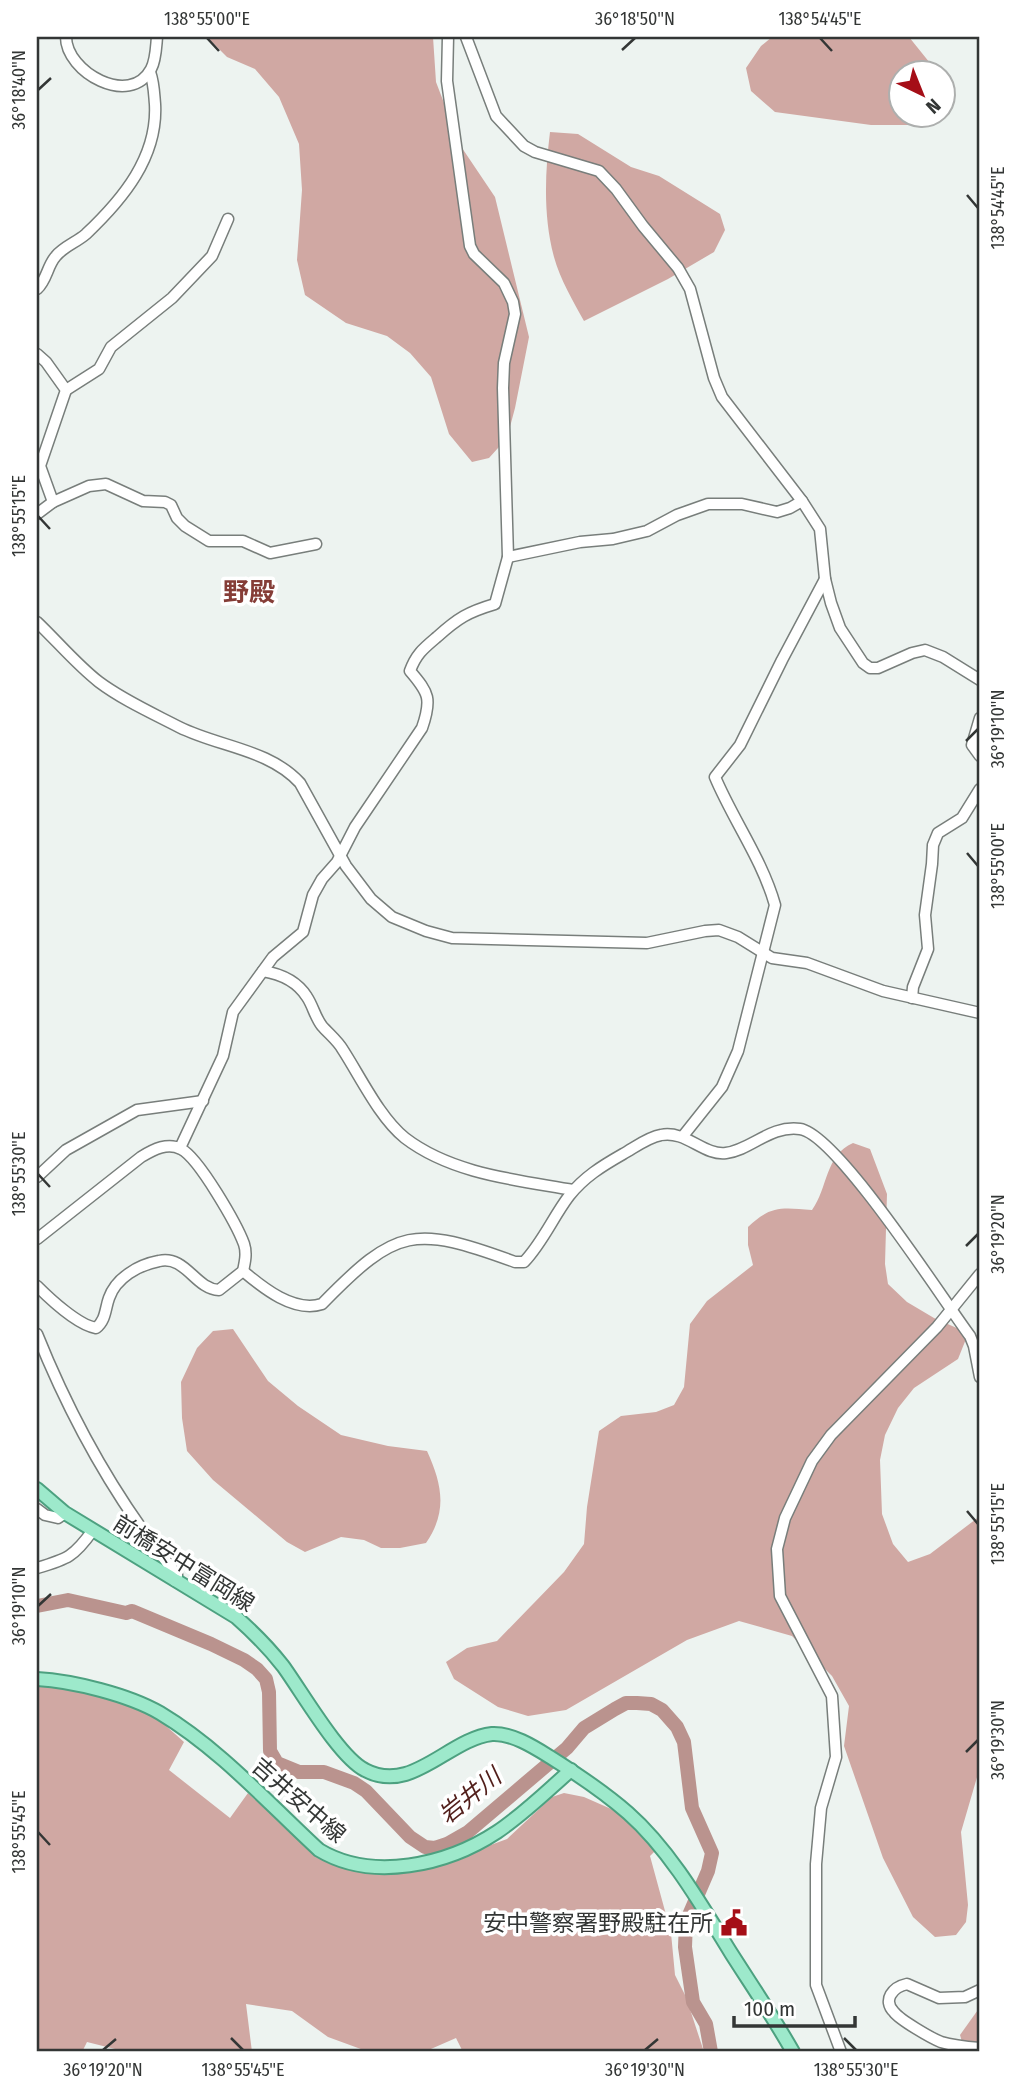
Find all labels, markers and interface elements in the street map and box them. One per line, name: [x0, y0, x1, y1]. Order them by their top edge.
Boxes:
text: 138°55'00"E: [164, 8, 250, 30]
text: 36°18'50"N: [595, 8, 675, 30]
text: 138°54'45"E: [778, 8, 862, 30]
text: 36°18'40"N: [8, 50, 30, 130]
north arrow: [888, 60, 958, 130]
text: N: [921, 94, 945, 118]
text: 138°54'45"E: [987, 166, 1009, 250]
text: 138°55'15"E: [8, 475, 30, 557]
district label: 野殿: [223, 577, 275, 608]
text: 36°19'10"N: [987, 690, 1009, 768]
text: 138°55'00"E: [987, 823, 1009, 909]
text: 138°55'30"E: [8, 1132, 30, 1216]
text: 36°19'20"N: [987, 1194, 1009, 1274]
text: 138°55'15"E: [987, 1483, 1009, 1565]
street label: 前橋安中富岡線: [108, 1508, 260, 1618]
text: 36°19'10"N: [8, 1567, 30, 1645]
text: 36°19'30"N: [987, 1700, 1009, 1780]
street label: 吉井安中線: [246, 1752, 352, 1848]
water label: 岩井川: [433, 1761, 509, 1830]
text: 138°55'45"E: [8, 1791, 30, 1873]
public building icon: 安中警察署野殿駐在所: [719, 1908, 749, 1938]
place label: 安中警察署野殿駐在所: [483, 1909, 713, 1937]
scale bar: [734, 1984, 854, 2028]
text: 100 m: [744, 1996, 795, 2022]
text: 36°19'20"N: [63, 2059, 143, 2081]
text: 138°55'45"E: [202, 2059, 284, 2081]
text: 36°19'30"N: [605, 2059, 685, 2081]
text: 138°55'30"E: [814, 2059, 898, 2081]

